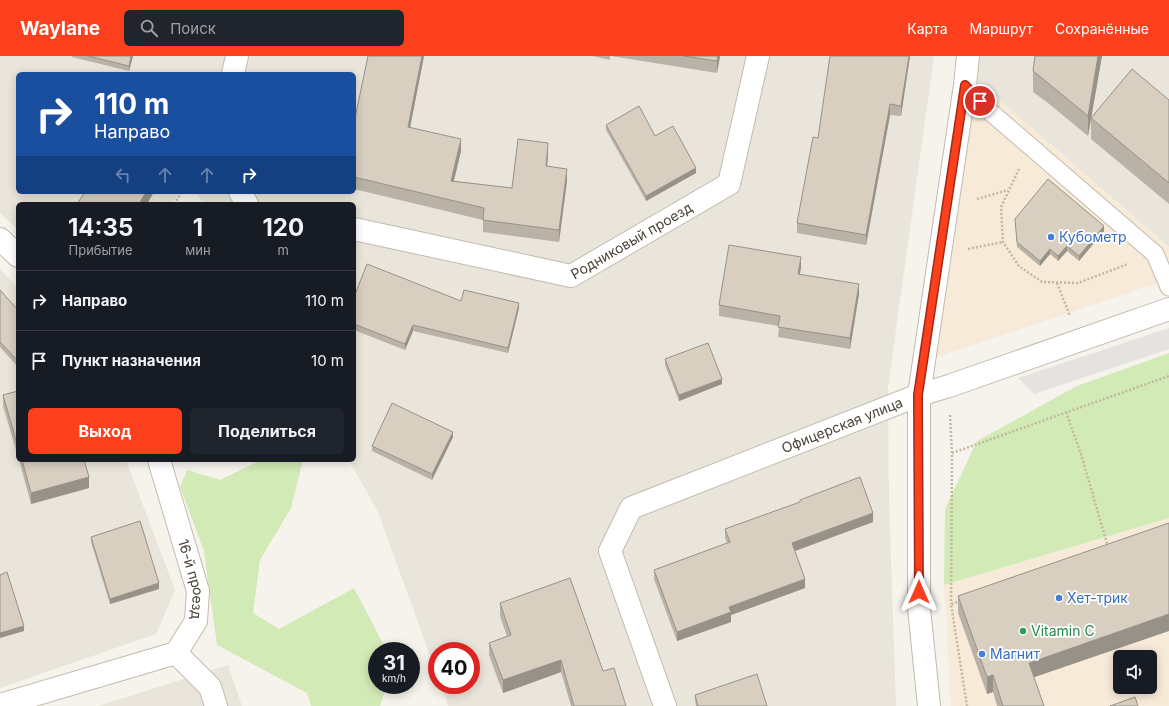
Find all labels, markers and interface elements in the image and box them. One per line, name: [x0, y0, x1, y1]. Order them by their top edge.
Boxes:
search box: [124, 10, 404, 46]
text: Waylane: [20, 17, 100, 40]
icon: search: [138, 17, 160, 39]
text: Поиск: [170, 19, 216, 38]
text: Карта: [907, 20, 948, 37]
text: Маршрут: [970, 20, 1033, 37]
text: Сохранённые: [1055, 20, 1149, 37]
pin: [963, 84, 997, 118]
text: 110 m: [94, 87, 169, 121]
icon: right: [28, 88, 80, 140]
icon: arrive: [969, 90, 991, 112]
text: Направо: [94, 121, 170, 142]
icon: left: [112, 164, 134, 186]
icon: ahead: [154, 164, 176, 186]
icon: ahead: [196, 164, 218, 186]
icon: right: [238, 164, 260, 186]
street label: Родниковый проезд: [567, 198, 695, 282]
text: 14:35: [68, 213, 133, 242]
text: 1: [193, 213, 203, 242]
text: 120: [262, 213, 304, 242]
place label: Кубометр: [1059, 228, 1127, 245]
marker: Кубометр: [1046, 232, 1056, 242]
text: Прибытие: [69, 242, 133, 258]
text: мин: [185, 242, 211, 258]
text: m: [278, 242, 289, 258]
icon: right: [28, 290, 50, 312]
text: Направо: [62, 291, 127, 310]
text: 110 m: [305, 291, 344, 310]
icon: arrive: [28, 350, 50, 372]
text: Пункт назначения: [62, 351, 201, 370]
text: 10 m: [311, 351, 344, 370]
street label: Офицерская улица: [779, 393, 905, 456]
button: Выход: [28, 408, 182, 454]
button: Поделиться: [190, 408, 344, 454]
street label: 16-й проезд: [175, 537, 207, 620]
position arrow: [898, 571, 940, 613]
place label: Хет-трик: [1067, 589, 1128, 606]
marker: Хет-трик: [1054, 593, 1064, 603]
place label: Vitamin C: [1031, 622, 1095, 639]
marker: Vitamin C: [1018, 626, 1028, 636]
speed limit sign: 40: [428, 642, 480, 694]
place label: Магнит: [990, 645, 1040, 662]
marker: Магнит: [977, 649, 987, 659]
map controls: [1113, 650, 1157, 694]
button: sound: [1113, 650, 1157, 694]
text: 31: [383, 651, 405, 675]
text: km/h: [382, 672, 406, 684]

